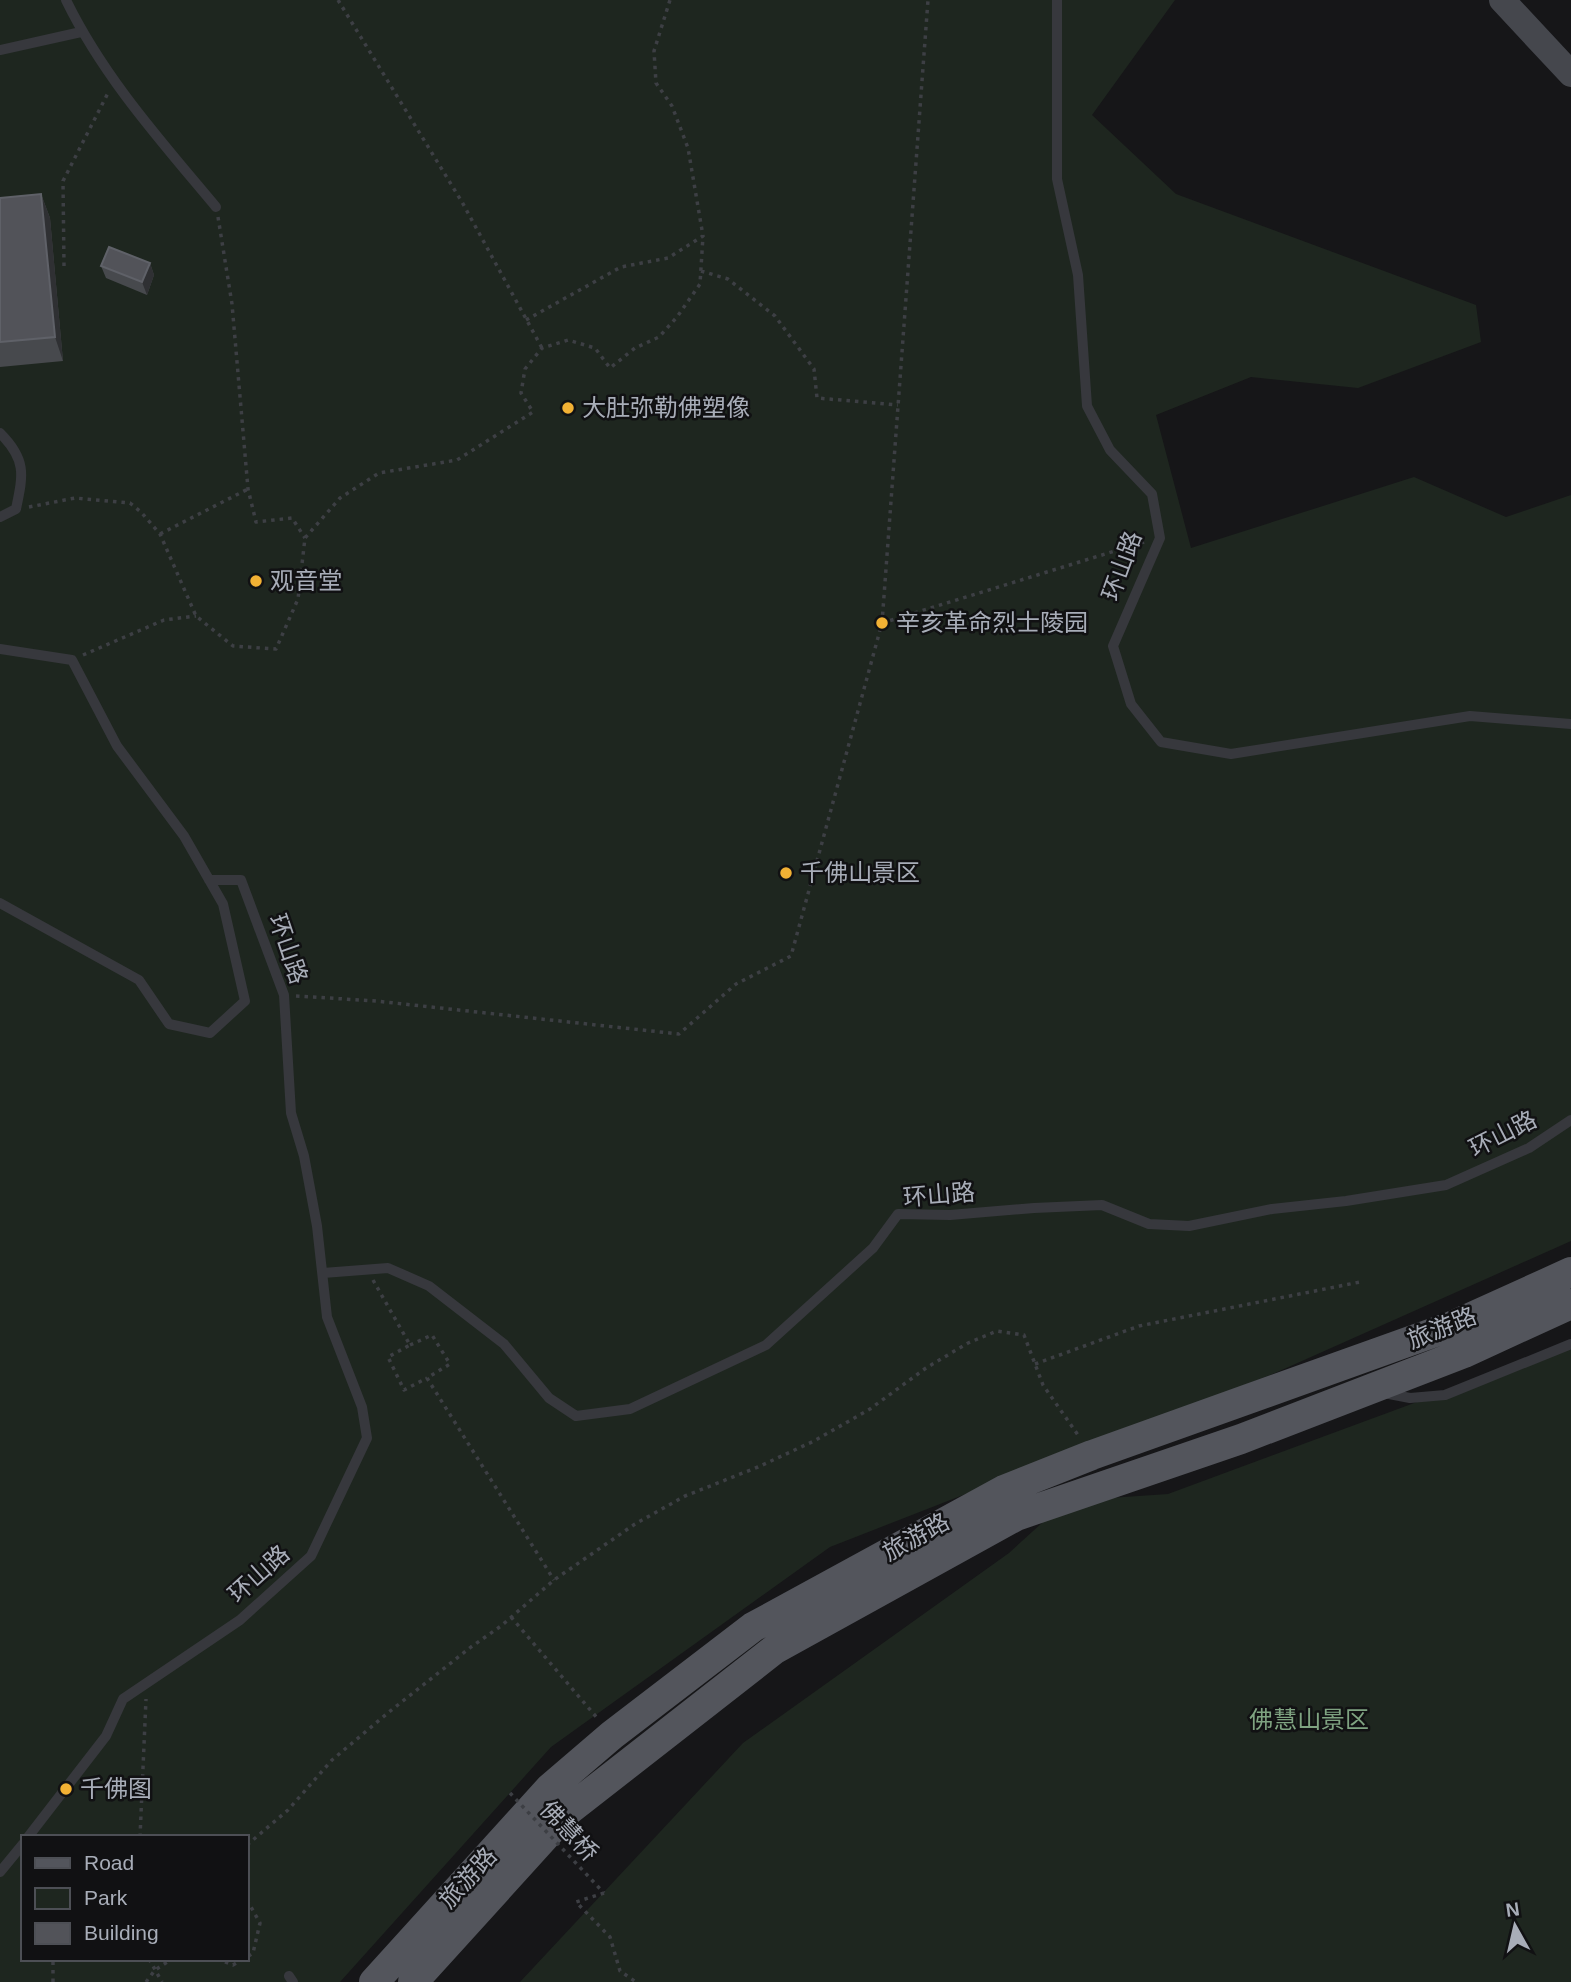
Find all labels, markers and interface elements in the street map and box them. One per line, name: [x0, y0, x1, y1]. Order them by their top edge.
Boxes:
place label: 大肚弥勒佛塑像: [582, 394, 750, 421]
marker: 大肚弥勒佛塑像: [560, 400, 576, 416]
street label: 环山路: [1097, 527, 1147, 604]
place label: 观音堂: [270, 567, 342, 594]
marker: 观音堂: [248, 573, 264, 589]
place label: 辛亥革命烈士陵园: [896, 609, 1088, 636]
marker: 辛亥革命烈士陵园: [874, 615, 890, 631]
place label: 千佛山景区: [800, 859, 920, 886]
marker: 千佛山景区: [778, 865, 794, 881]
street label: 环山路: [264, 910, 313, 987]
street label: 环山路: [1465, 1105, 1541, 1162]
street label: 环山路: [902, 1178, 976, 1211]
street label: 旅游路: [1403, 1302, 1480, 1354]
street label: 旅游路: [878, 1507, 954, 1566]
street label: 环山路: [223, 1540, 294, 1608]
park label: 佛慧山景区: [1249, 1706, 1369, 1733]
place label: 千佛图: [80, 1775, 152, 1802]
marker: 千佛图: [58, 1781, 74, 1797]
street label: 佛慧桥: [535, 1795, 604, 1866]
legend: [21, 1835, 248, 1961]
street label: 旅游路: [434, 1842, 502, 1913]
text: Road: [84, 1851, 134, 1874]
text: Park: [84, 1886, 128, 1909]
north arrow: [1480, 1891, 1550, 1961]
text: N: [1504, 1898, 1521, 1921]
text: Building: [84, 1921, 159, 1944]

